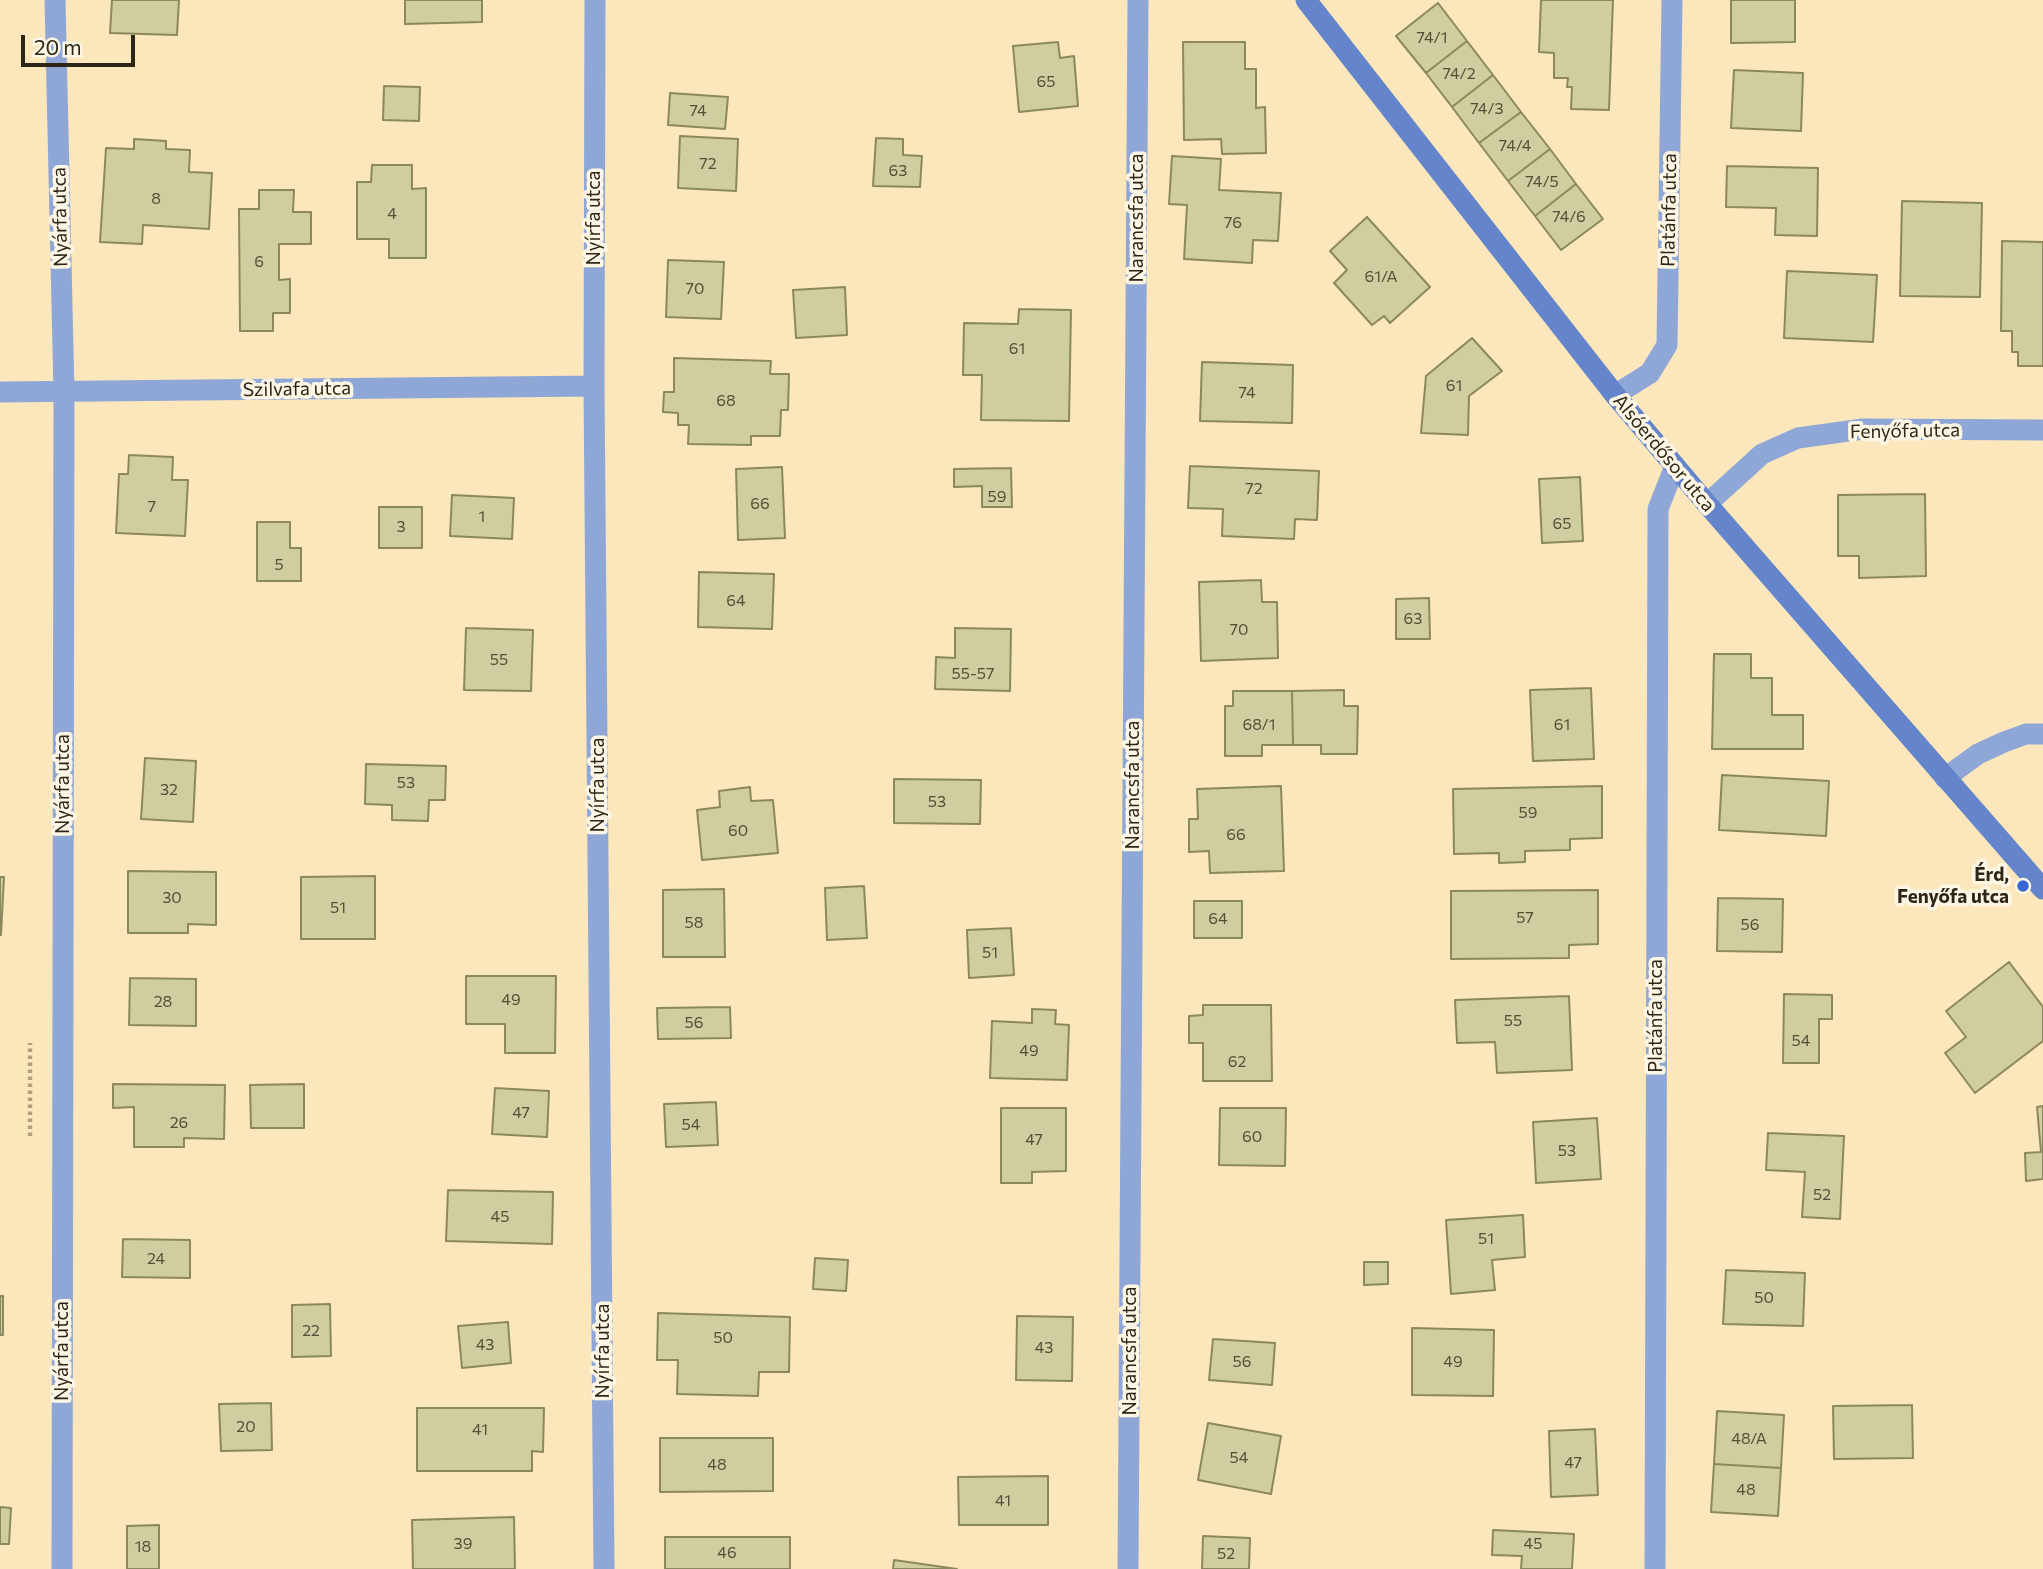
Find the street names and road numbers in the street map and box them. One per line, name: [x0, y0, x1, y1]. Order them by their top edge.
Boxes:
street label: Platánfa utca: [1657, 153, 1681, 267]
street label: Narancsfa utca: [1126, 154, 1148, 282]
street label: Nyárfa utca: [48, 167, 72, 267]
street label: Nyírfa utca: [583, 170, 605, 266]
street label: Szilvafa utca: [243, 377, 351, 401]
street label: Alsóerdősor utca: [1608, 390, 1720, 516]
street label: Fenyőfa utca: [1850, 419, 1960, 443]
street label: Narancsfa utca: [1122, 721, 1144, 849]
street label: Nyárfa utca: [52, 734, 74, 834]
street label: Nyírfa utca: [587, 737, 609, 833]
street label: Platánfa utca: [1645, 959, 1667, 1073]
street label: Narancsfa utca: [1119, 1287, 1141, 1415]
street label: Nyárfa utca: [51, 1301, 73, 1401]
street label: Nyírfa utca: [592, 1303, 614, 1399]

